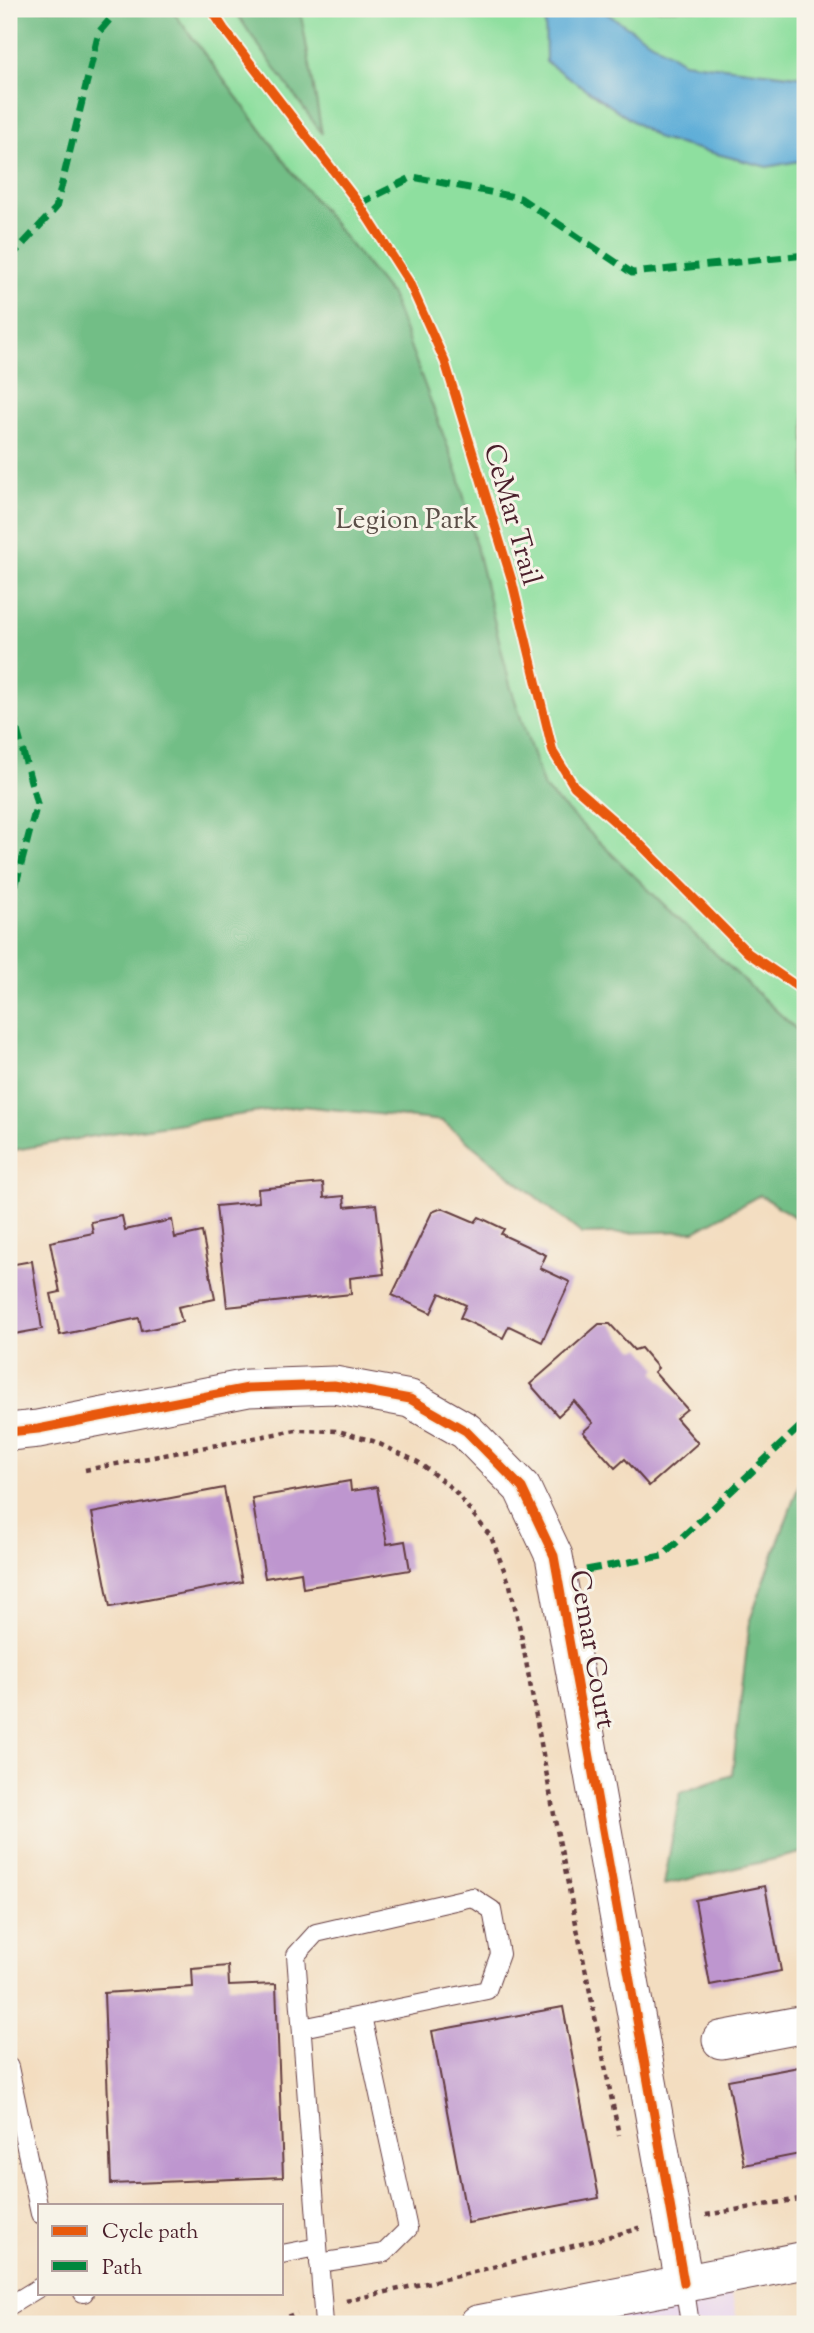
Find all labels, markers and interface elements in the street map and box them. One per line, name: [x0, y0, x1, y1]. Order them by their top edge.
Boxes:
street label: CeMar Trail: [472, 439, 550, 590]
park label: Legion Park: [336, 501, 478, 541]
street label: Cemar Court: [557, 1567, 625, 1732]
legend: [38, 2204, 284, 2294]
text: Cycle path: [102, 2218, 199, 2248]
text: Path: [102, 2254, 143, 2284]

